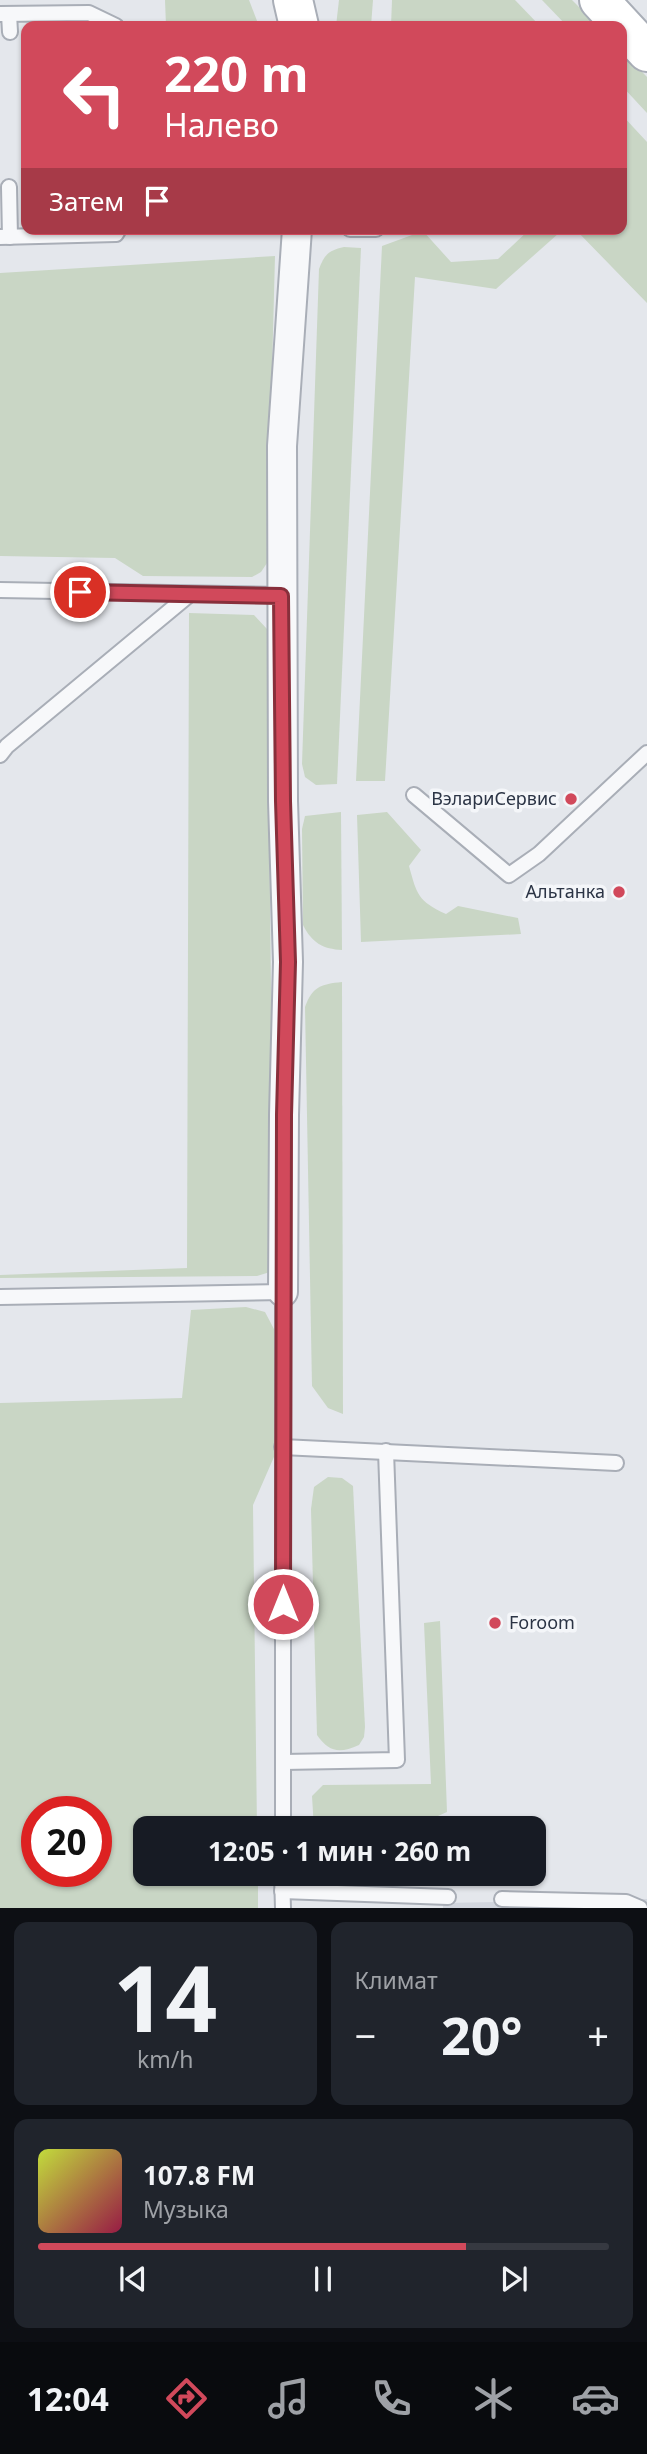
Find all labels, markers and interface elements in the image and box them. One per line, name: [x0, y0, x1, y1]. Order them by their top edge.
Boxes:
text: 220 m: [164, 40, 309, 106]
icon: left: [49, 49, 140, 140]
text: Налево: [164, 103, 279, 146]
icon: arrive: [138, 182, 176, 220]
text: Затем: [49, 183, 124, 219]
pin: [50, 562, 110, 622]
icon: arrive: [61, 573, 99, 611]
place label: ВэлариСервис: [431, 786, 557, 810]
marker: ВэлариСервис: [563, 791, 579, 807]
place label: Альтанка: [526, 879, 605, 903]
marker: Альтанка: [611, 884, 627, 900]
position arrow: [246, 1567, 320, 1641]
place label: Foroom: [509, 1610, 575, 1634]
marker: Foroom: [487, 1615, 503, 1631]
speed limit sign: 20: [21, 1796, 112, 1887]
text: 12:05 · 1 мин · 260 m: [208, 1833, 471, 1869]
text: 14: [113, 1935, 217, 2059]
text: Климат: [355, 1964, 438, 1996]
text: 20°: [441, 1999, 523, 2070]
text: −: [355, 2009, 376, 2061]
text: +: [587, 2009, 609, 2061]
text: km/h: [137, 2043, 194, 2075]
text: 107.8 FM: [143, 2157, 255, 2193]
text: Музыка: [143, 2193, 229, 2225]
icon: previous: [114, 2260, 152, 2298]
icon: pause: [304, 2260, 342, 2298]
icon: next: [495, 2260, 533, 2298]
icon: directions: [162, 2374, 211, 2423]
icon: music: [264, 2374, 313, 2423]
icon: phone: [367, 2374, 416, 2423]
icon: climate: [469, 2374, 518, 2423]
icon: car: [571, 2374, 620, 2423]
text: 12:04: [27, 2377, 109, 2420]

